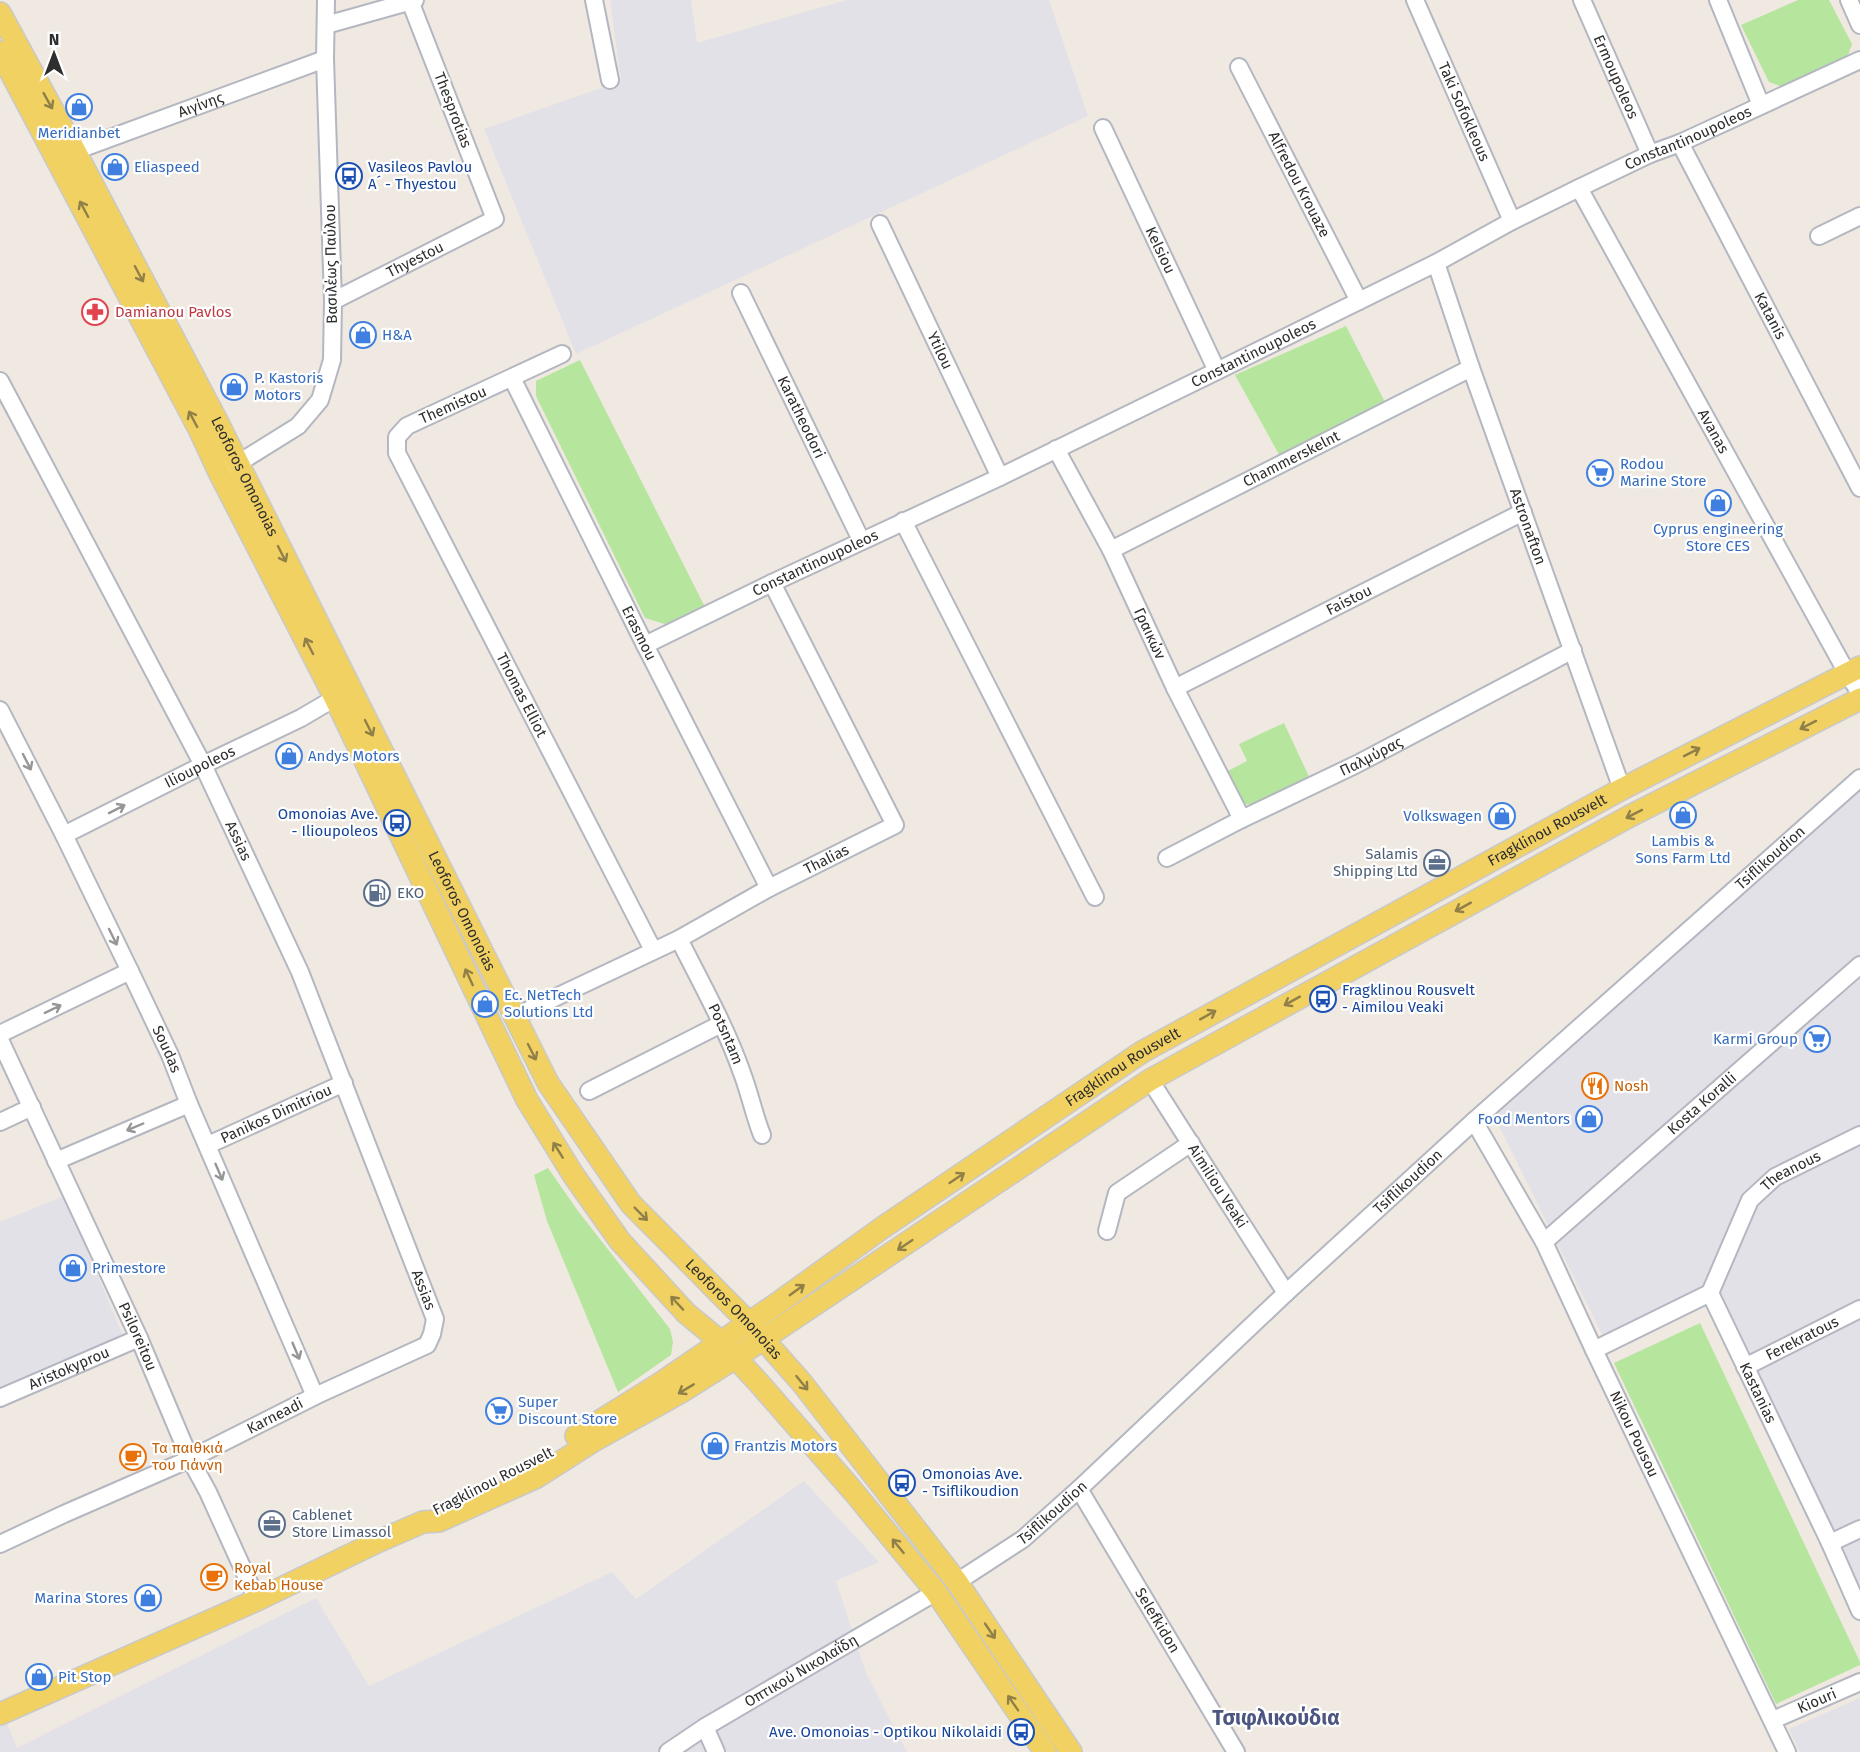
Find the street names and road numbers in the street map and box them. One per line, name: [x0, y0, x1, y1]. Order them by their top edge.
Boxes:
street label: Ermoupoleos: [1590, 32, 1642, 122]
street label: Taki Sofokleous: [1434, 59, 1494, 164]
street label: Thesprotias: [430, 70, 476, 150]
street label: Αιγίνης: [175, 88, 226, 121]
street label: Constantinoupoleos: [1622, 102, 1754, 174]
street label: Alfredou Krouaze: [1265, 128, 1334, 240]
street label: Βασιλέως Παύλου: [321, 204, 341, 324]
street label: Kelsiou: [1142, 224, 1179, 277]
street label: Thyestou: [383, 237, 447, 281]
street label: Katanis: [1751, 289, 1790, 342]
street label: Constantinoupoleos: [1188, 315, 1319, 391]
street label: Ytilou: [923, 329, 957, 372]
street label: Karatheodori: [774, 373, 829, 461]
street label: Themistou: [417, 382, 489, 428]
street label: Avanas: [1694, 406, 1733, 457]
street label: Leoforos Omonoias: [207, 413, 282, 539]
street label: Chammerskelnt: [1240, 427, 1343, 491]
street label: Astronafton: [1506, 486, 1550, 567]
street label: Constantinoupoleos: [749, 526, 881, 600]
street label: Faistou: [1323, 581, 1375, 619]
street label: Erasmou: [618, 603, 660, 663]
street label: Γραικών: [1130, 605, 1170, 663]
street label: Thomas Elliot: [493, 650, 551, 741]
street label: Παλμύρας: [1337, 733, 1405, 780]
street label: Ilioupoleos: [162, 742, 238, 792]
street label: Fragklinou Rousvelt: [1484, 790, 1610, 870]
street label: Assias: [221, 818, 255, 863]
street label: Tsiflikoudion: [1732, 822, 1809, 893]
street label: Thalias: [801, 841, 852, 878]
street label: Leoforos Omonoias: [425, 848, 500, 974]
street label: Potsntam: [704, 1001, 747, 1067]
street label: Soudas: [148, 1023, 185, 1075]
street label: Fragklinou Rousvelt: [1062, 1023, 1184, 1110]
street label: Kosta Koralli: [1664, 1069, 1740, 1139]
street label: Panikos Dimitriou: [218, 1081, 335, 1147]
street label: Aimiliou Veaki: [1184, 1141, 1251, 1232]
street label: Tsiflikoudion: [1370, 1145, 1446, 1218]
street label: Theanous: [1757, 1147, 1824, 1195]
street label: Leoforos Omonoias: [682, 1255, 786, 1363]
street label: Assias: [408, 1267, 440, 1313]
street label: Psiloreitou: [115, 1299, 161, 1373]
street label: Ferekratous: [1763, 1312, 1842, 1364]
street label: Aristokyprou: [26, 1343, 112, 1394]
street label: Kastanias: [1736, 1360, 1780, 1426]
street label: Nikou Pousou: [1606, 1388, 1663, 1480]
street label: Karneadi: [244, 1394, 306, 1438]
street label: Fragklinou Rousvelt: [430, 1443, 557, 1519]
street label: Tsiflikoudion: [1014, 1477, 1091, 1549]
street label: Selefkidon: [1131, 1585, 1184, 1656]
street label: Οπτικού Νικολαΐδη: [741, 1631, 861, 1711]
street label: Kiouri: [1795, 1684, 1839, 1717]

